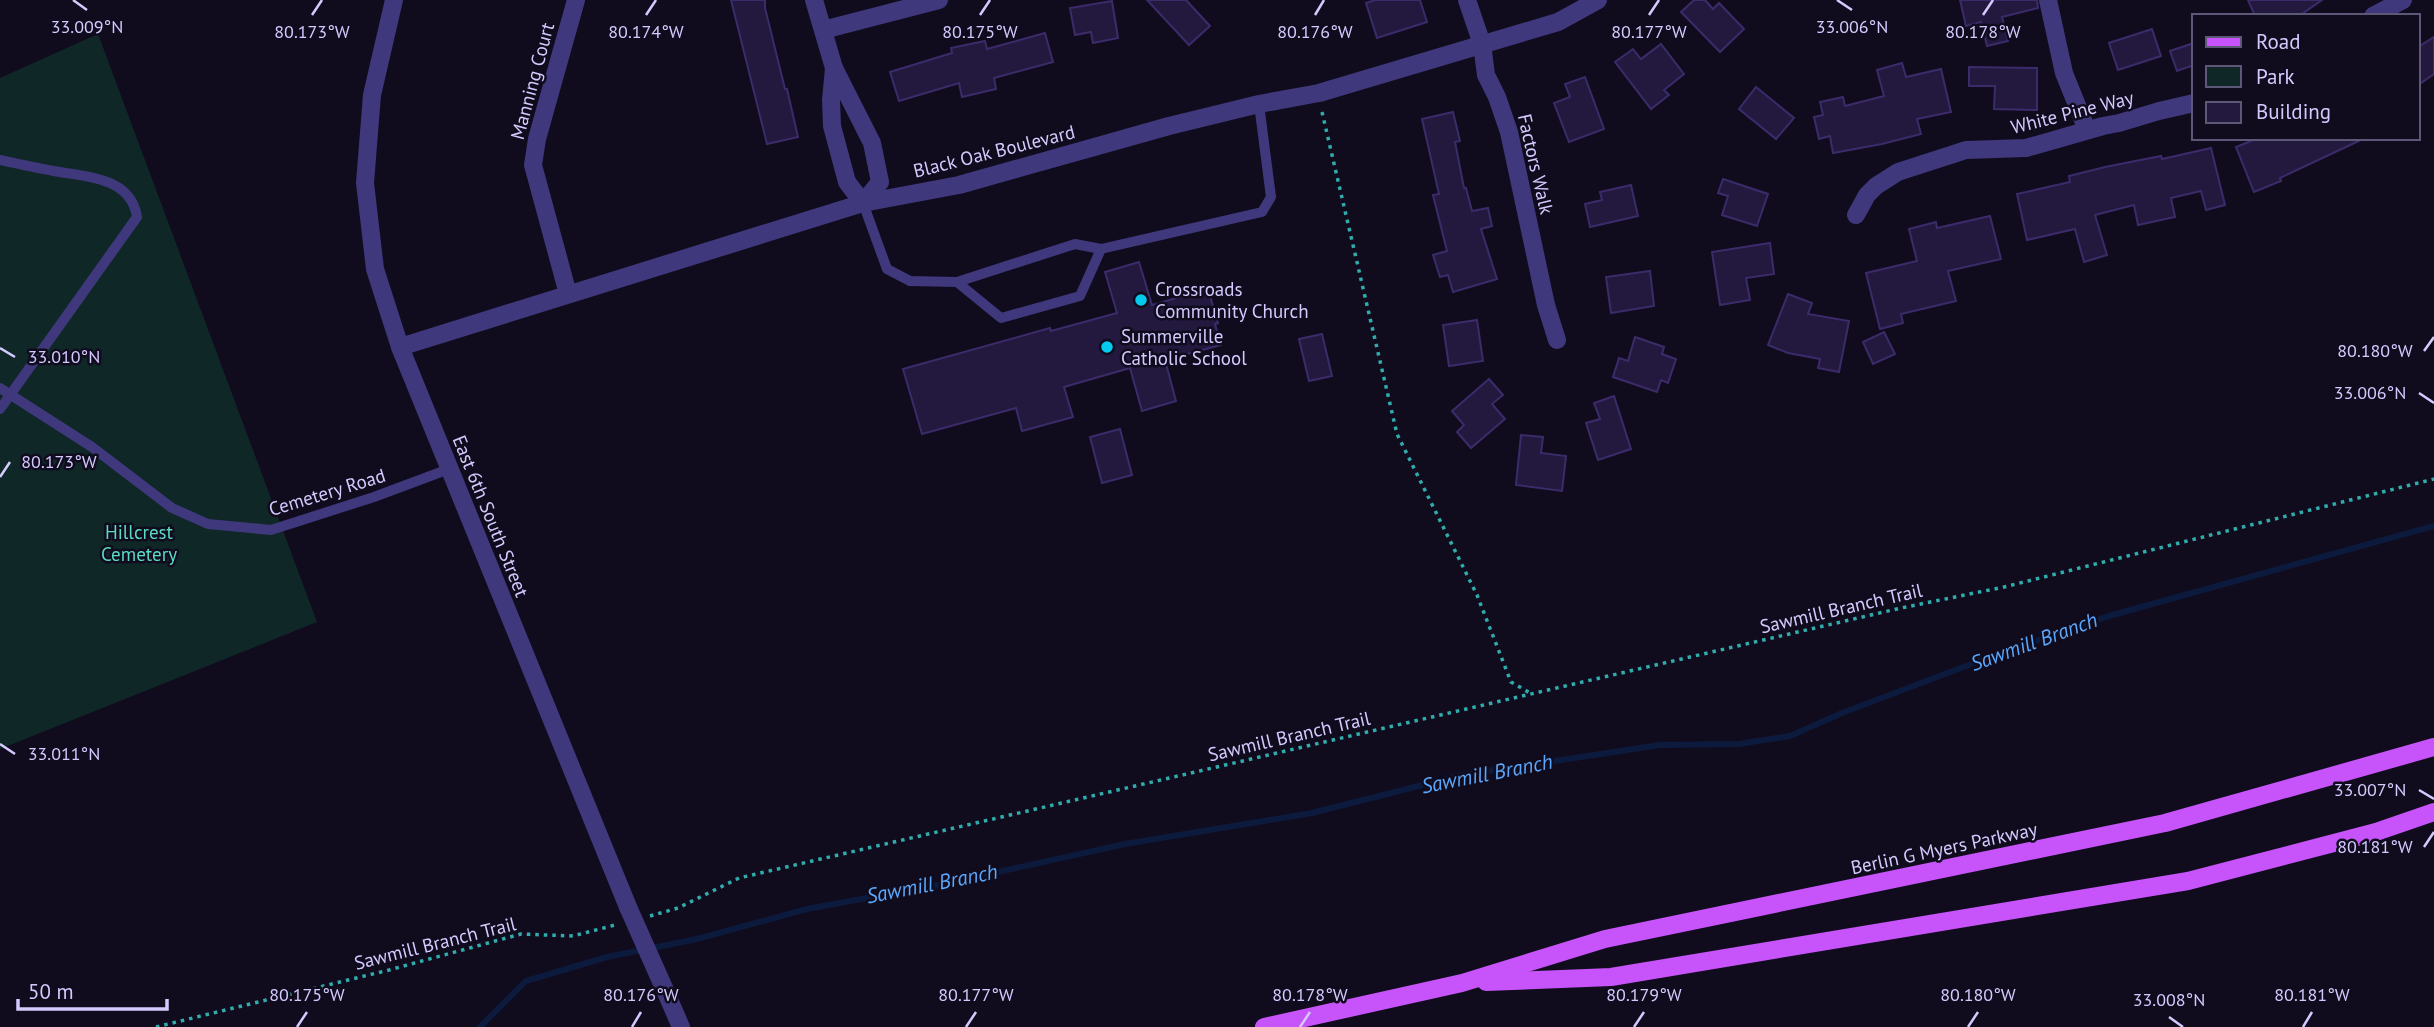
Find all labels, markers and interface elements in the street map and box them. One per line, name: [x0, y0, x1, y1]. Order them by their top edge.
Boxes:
legend: [2192, 14, 2420, 140]
text: 33.009°N: [51, 15, 123, 38]
text: 33.006°N: [1816, 15, 1888, 38]
street label: Manning Court: [505, 19, 559, 142]
text: 80.173°W: [274, 20, 350, 43]
text: 80.174°W: [608, 20, 684, 43]
text: 80.175°W: [942, 20, 1018, 43]
text: 80.176°W: [1277, 20, 1353, 43]
text: 80.177°W: [1611, 20, 1687, 43]
text: 80.178°W: [1945, 20, 2021, 43]
text: Road: [2256, 28, 2300, 55]
text: Park: [2256, 63, 2295, 90]
street label: White Pine Way: [2008, 85, 2136, 139]
text: Building: [2256, 98, 2331, 125]
street label: Factors Walk: [1513, 111, 1559, 217]
street label: Black Oak Boulevard: [911, 119, 1077, 183]
place label: Crossroads Community Church: [1155, 277, 1309, 323]
marker: Crossroads Community Church: [1133, 292, 1149, 308]
place label: Summerville Catholic School: [1121, 324, 1247, 370]
marker: Summerville Catholic School: [1099, 339, 1115, 355]
text: 80.180°W: [2337, 339, 2413, 362]
text: 33.010°N: [28, 345, 100, 368]
text: 33.006°N: [2334, 381, 2406, 404]
street label: East 6th South Street: [448, 432, 535, 601]
text: 80.173°W: [21, 450, 97, 473]
street label: Cemetery Road: [266, 463, 388, 521]
park label: Hillcrest Cemetery: [101, 520, 177, 566]
street label: Sawmill Branch Trail: [1757, 578, 1925, 638]
water label: Sawmill Branch: [1967, 606, 2101, 677]
street label: Sawmill Branch Trail: [1205, 706, 1373, 766]
text: 33.011°N: [28, 742, 100, 765]
water label: Sawmill Branch: [1419, 748, 1555, 799]
text: 33.007°N: [2334, 778, 2406, 801]
street label: Berlin G Myers Parkway: [1849, 816, 2040, 879]
text: 80.181°W: [2337, 835, 2413, 858]
water label: Sawmill Branch: [864, 858, 1000, 909]
street label: Sawmill Branch Trail: [352, 911, 519, 975]
scale bar: [18, 968, 166, 1012]
text: 50 m: [28, 978, 74, 1005]
text: 80.175°W: [269, 983, 345, 1006]
text: 80.176°W: [603, 983, 679, 1006]
text: 80.177°W: [938, 983, 1014, 1006]
text: 80.178°W: [1272, 983, 1348, 1006]
text: 80.179°W: [1606, 983, 1682, 1006]
text: 80.180°W: [1940, 983, 2016, 1006]
text: 80.181°W: [2274, 983, 2350, 1006]
text: 33.008°N: [2133, 988, 2205, 1011]

